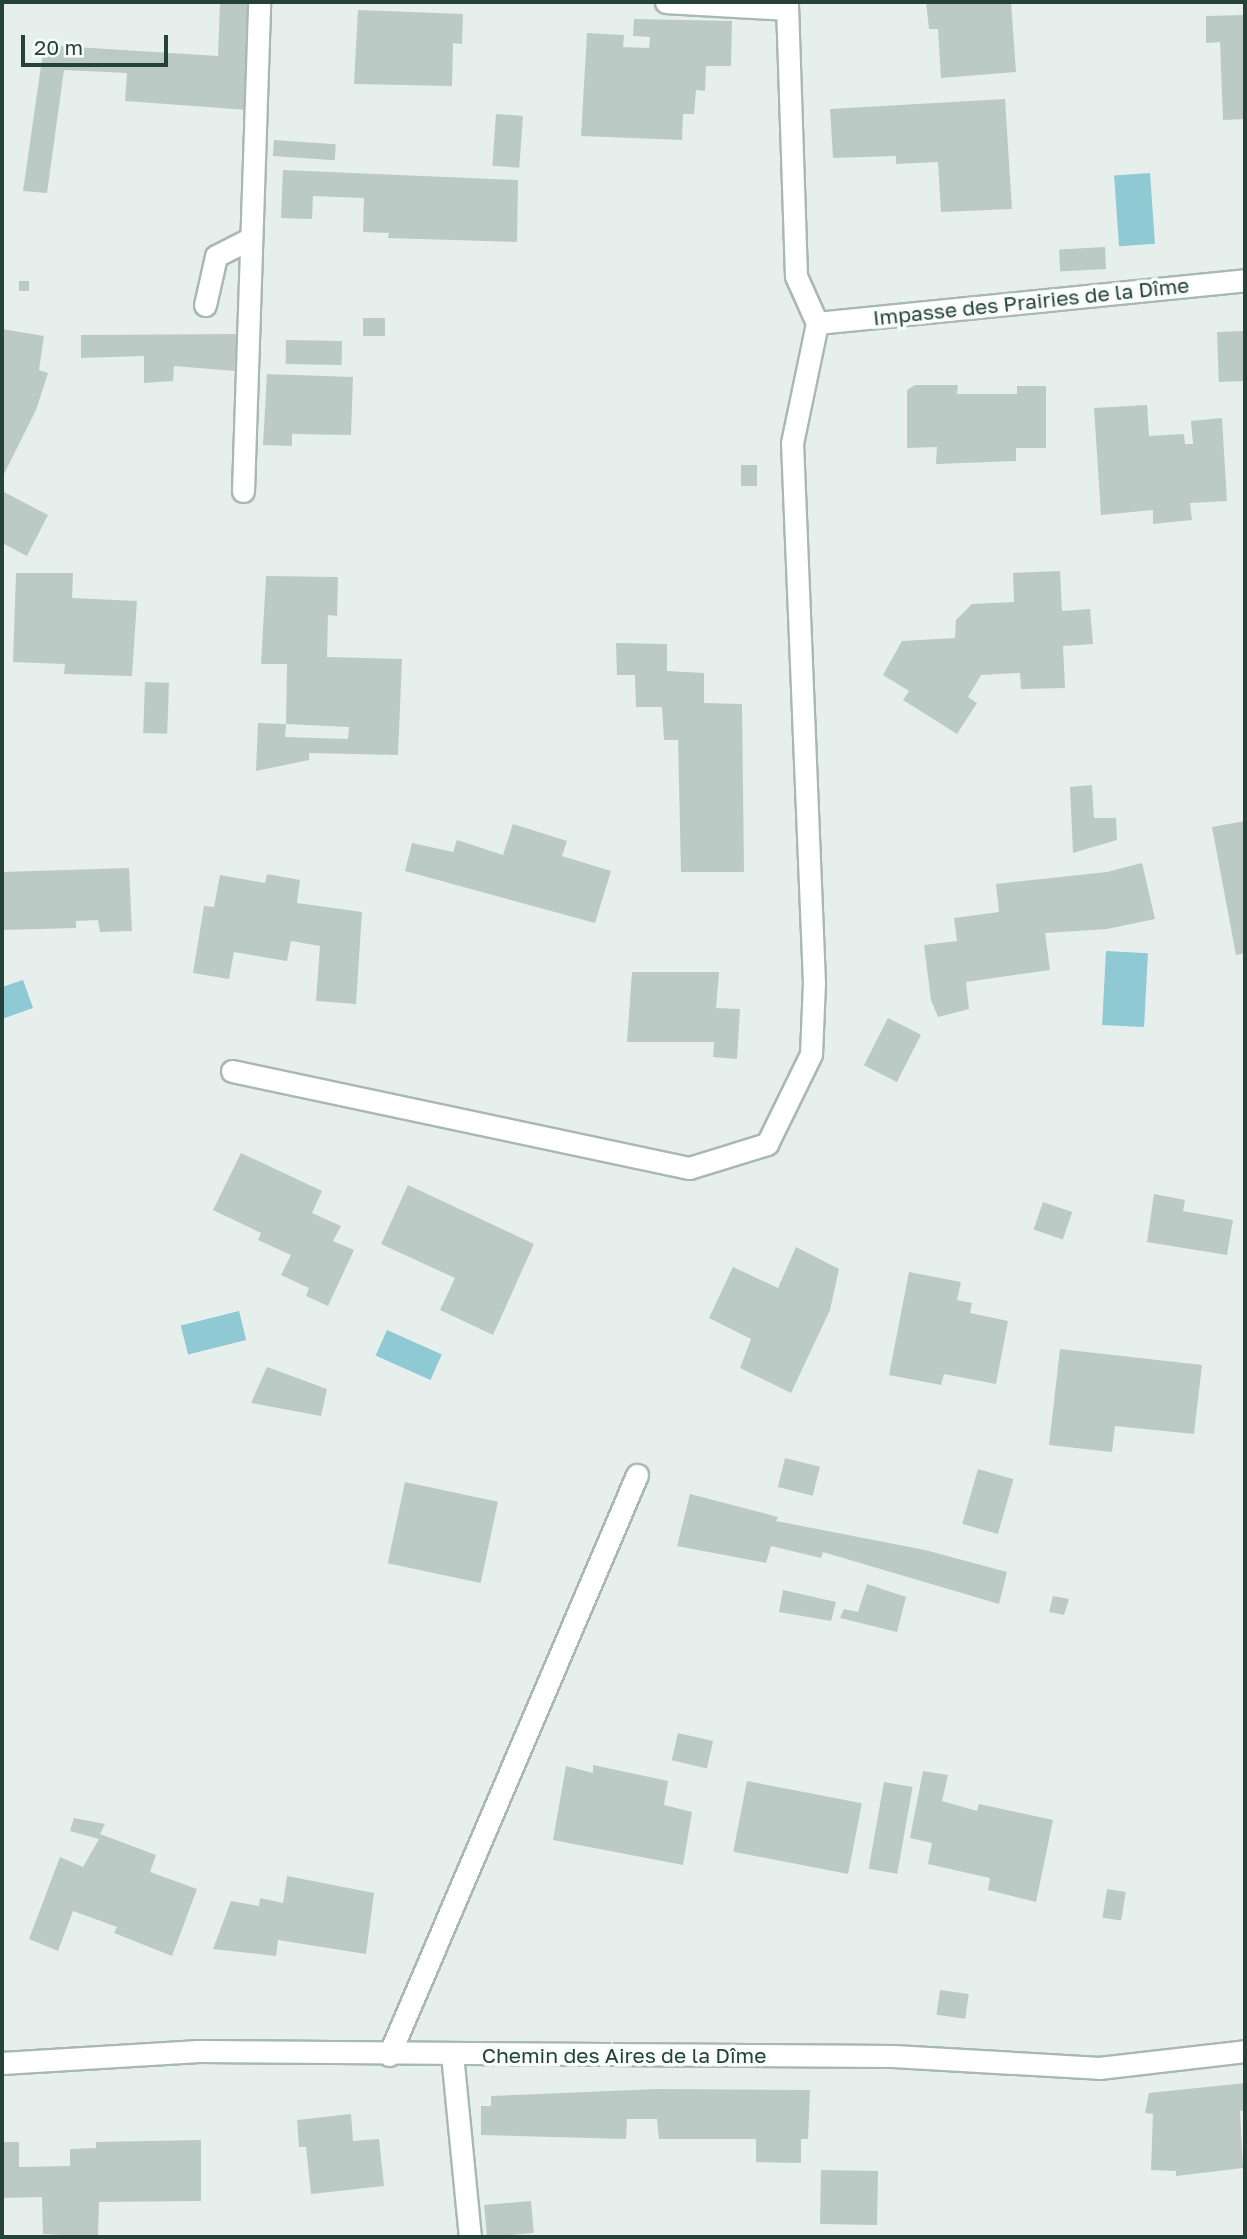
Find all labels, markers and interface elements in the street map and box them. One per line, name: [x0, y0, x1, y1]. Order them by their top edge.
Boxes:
scale bar: [24, 21, 172, 65]
text: 20 m: [34, 34, 83, 60]
street label: Impasse des Prairies de la Dîme: [872, 272, 1190, 330]
street label: Chemin des Aires de la Dîme: [482, 2042, 766, 2068]

